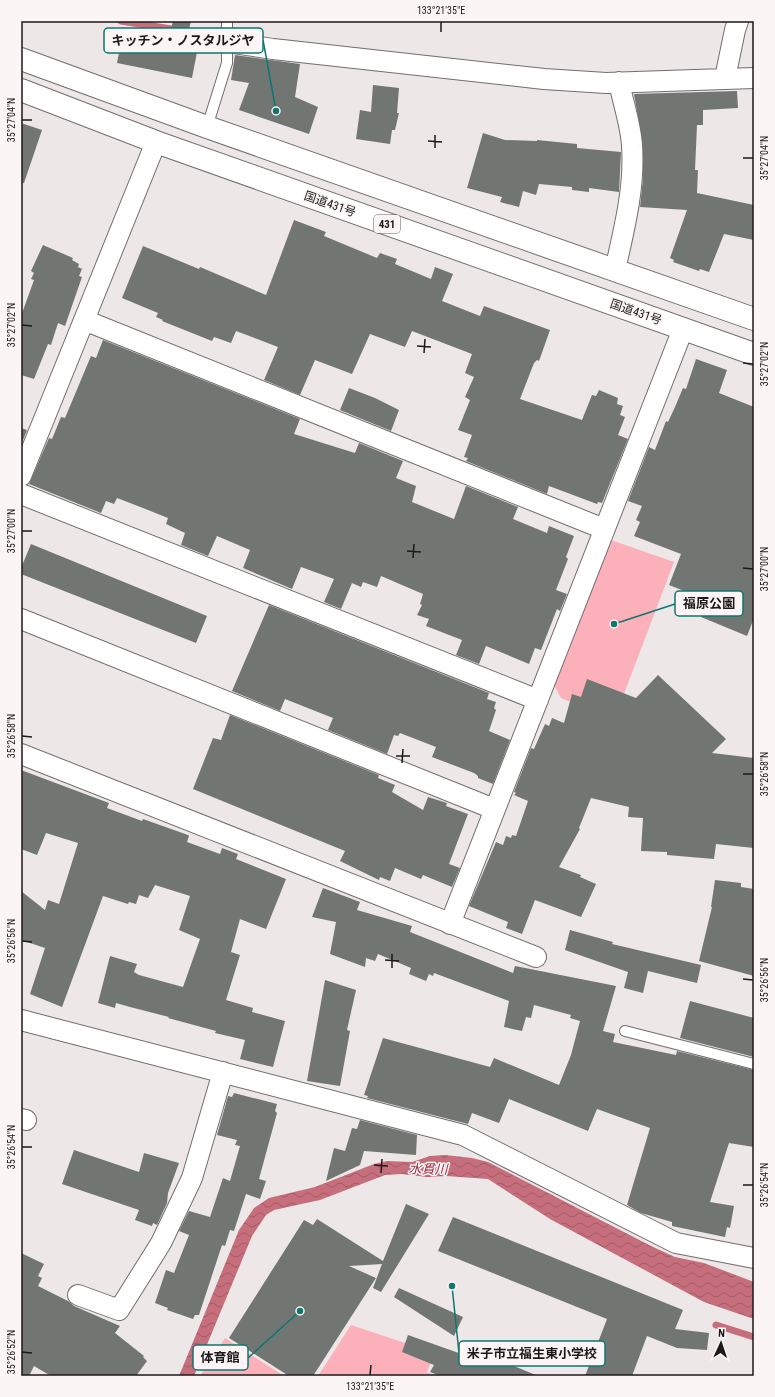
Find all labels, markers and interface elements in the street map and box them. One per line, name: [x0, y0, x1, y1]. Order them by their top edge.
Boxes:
text: 133°21'35"E: [417, 5, 465, 16]
callout: キッチン・ノスタルジヤ: [104, 28, 263, 53]
text: キッチン・ノスタルジヤ: [111, 33, 255, 48]
text: 35°27'04"N: [6, 98, 17, 142]
text: 35°27'04"N: [759, 136, 770, 180]
street label: 国道431号: [302, 189, 358, 219]
road number: 431: [374, 215, 400, 233]
street label: 国道431号: [608, 297, 664, 327]
text: 35°27'02"N: [6, 303, 17, 347]
text: 35°27'02"N: [759, 342, 770, 386]
text: 35°27'00"N: [6, 509, 17, 553]
text: 35°27'00"N: [759, 547, 770, 591]
callout: 福原公園: [675, 591, 743, 616]
text: 福原公園: [683, 596, 735, 611]
text: 35°26'58"N: [6, 714, 17, 758]
text: 35°26'58"N: [759, 752, 770, 796]
text: 35°26'56"N: [6, 919, 17, 963]
text: 35°26'56"N: [759, 958, 770, 1002]
text: 35°26'54"N: [6, 1125, 17, 1169]
water label: 水貫川: [408, 1161, 450, 1177]
text: 35°26'54"N: [759, 1163, 770, 1207]
north arrow: [701, 1323, 741, 1363]
text: N: [718, 1327, 725, 1340]
text: 35°26'52"N: [6, 1330, 17, 1374]
callout: 米子市立福生東小学校: [459, 1341, 605, 1366]
callout: 体育館: [193, 1345, 248, 1370]
text: 米子市立福生東小学校: [467, 1346, 597, 1361]
text: 体育館: [200, 1350, 240, 1365]
text: 133°21'35"E: [346, 1381, 394, 1392]

